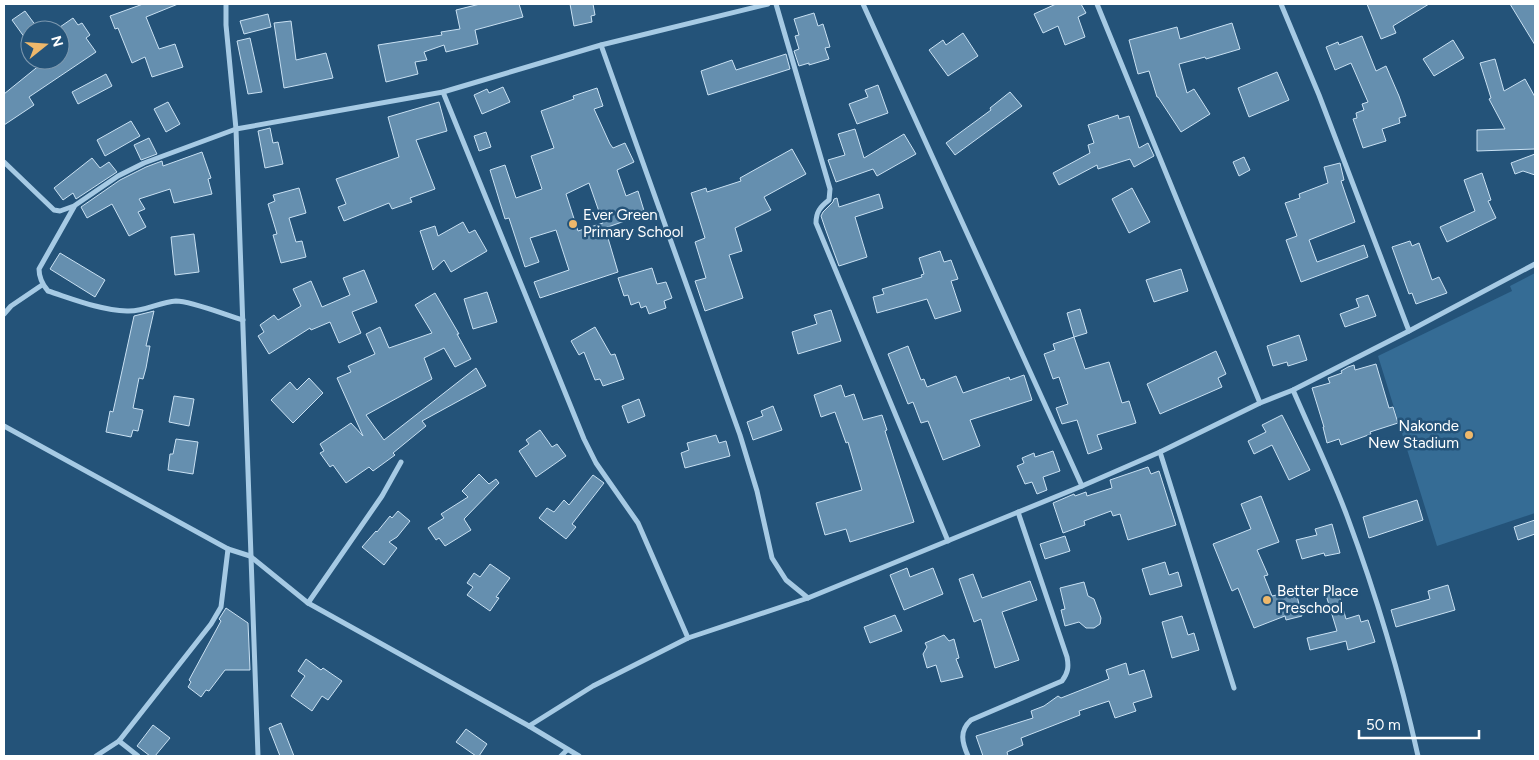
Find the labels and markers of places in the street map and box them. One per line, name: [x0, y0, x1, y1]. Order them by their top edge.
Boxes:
place label: Ever Green Primary School: [583, 206, 684, 241]
marker: Ever Green Primary School: [567, 218, 579, 230]
place label: Nakonde New Stadium: [1368, 417, 1459, 452]
marker: Nakonde New Stadium: [1463, 429, 1475, 441]
place label: Better Place Preschool: [1277, 582, 1359, 617]
marker: Better Place Preschool: [1261, 594, 1273, 606]

